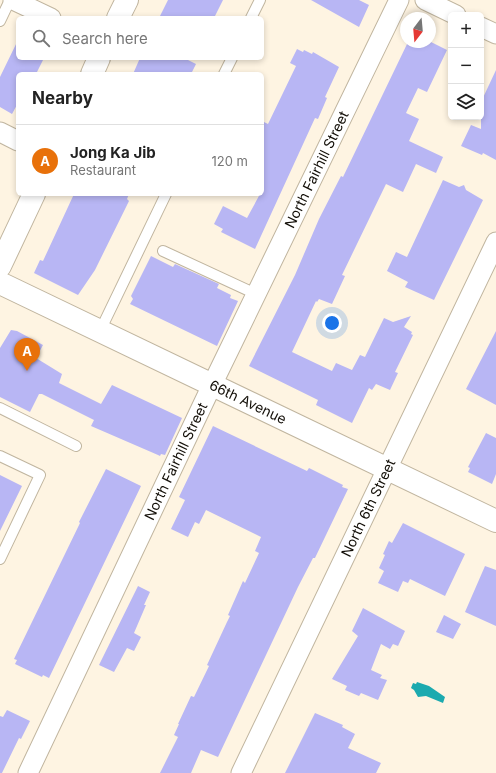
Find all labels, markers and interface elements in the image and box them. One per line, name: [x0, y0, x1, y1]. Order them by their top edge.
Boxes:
north arrow: [400, 12, 436, 48]
map controls: [448, 12, 484, 120]
button: +: [448, 12, 484, 48]
search box: [16, 16, 264, 60]
icon: search: [30, 27, 52, 49]
text: Search here: [62, 29, 148, 48]
button: −: [448, 48, 484, 84]
button: layers: [448, 84, 484, 120]
text: Nearby: [32, 88, 93, 108]
street label: North Fairhill Street: [281, 108, 352, 231]
text: Jong Ka Jib: [70, 143, 156, 162]
text: A: [40, 153, 50, 169]
text: 120 m: [212, 153, 248, 169]
text: Restaurant: [70, 162, 136, 178]
your location: [322, 313, 342, 333]
pin: A: [14, 338, 40, 371]
street label: 66th Avenue: [207, 376, 289, 427]
street label: North Fairhill Street: [140, 399, 211, 523]
street label: North 6th Street: [337, 456, 399, 559]

